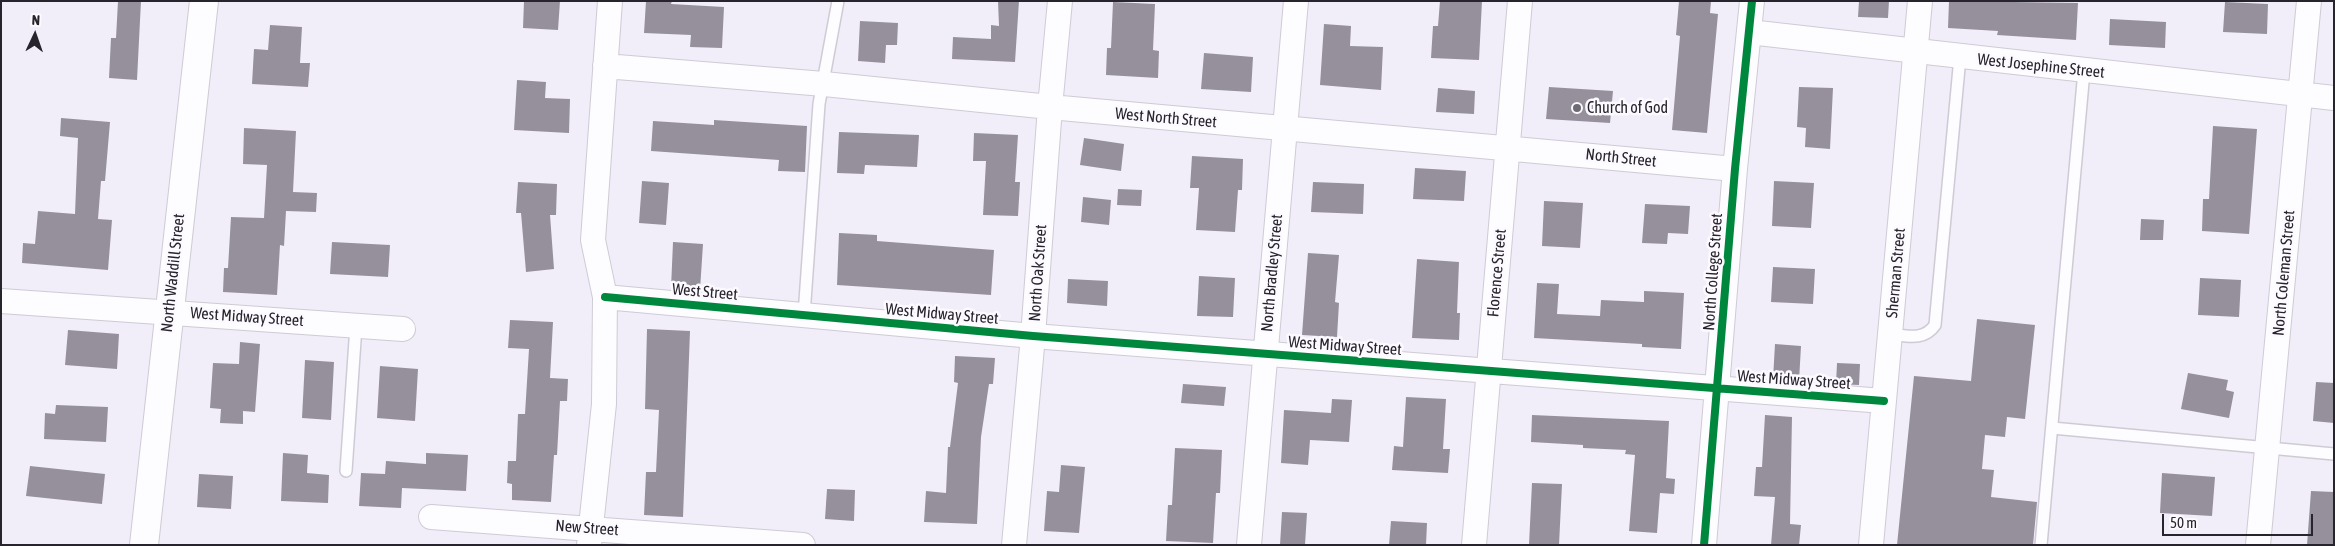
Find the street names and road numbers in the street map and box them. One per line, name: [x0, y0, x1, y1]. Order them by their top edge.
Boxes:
street label: West Josephine Street: [1976, 50, 2106, 82]
street label: West North Street: [1114, 104, 1218, 132]
street label: North Street: [1585, 145, 1657, 171]
street label: North Coleman Street: [2269, 209, 2299, 337]
street label: North Waddill Street: [157, 213, 189, 333]
street label: North Bradley Street: [1257, 213, 1287, 333]
street label: North College Street: [1699, 213, 1727, 331]
street label: North Oak Street: [1025, 224, 1051, 322]
street label: Sherman Street: [1882, 227, 1910, 319]
street label: Florence Street: [1484, 228, 1510, 318]
street label: West Street: [671, 280, 739, 304]
street label: West Midway Street: [885, 299, 999, 329]
street label: West Midway Street: [190, 303, 304, 331]
street label: West Midway Street: [1288, 332, 1402, 360]
street label: West Midway Street: [1737, 366, 1851, 394]
street label: New Street: [555, 516, 619, 540]

